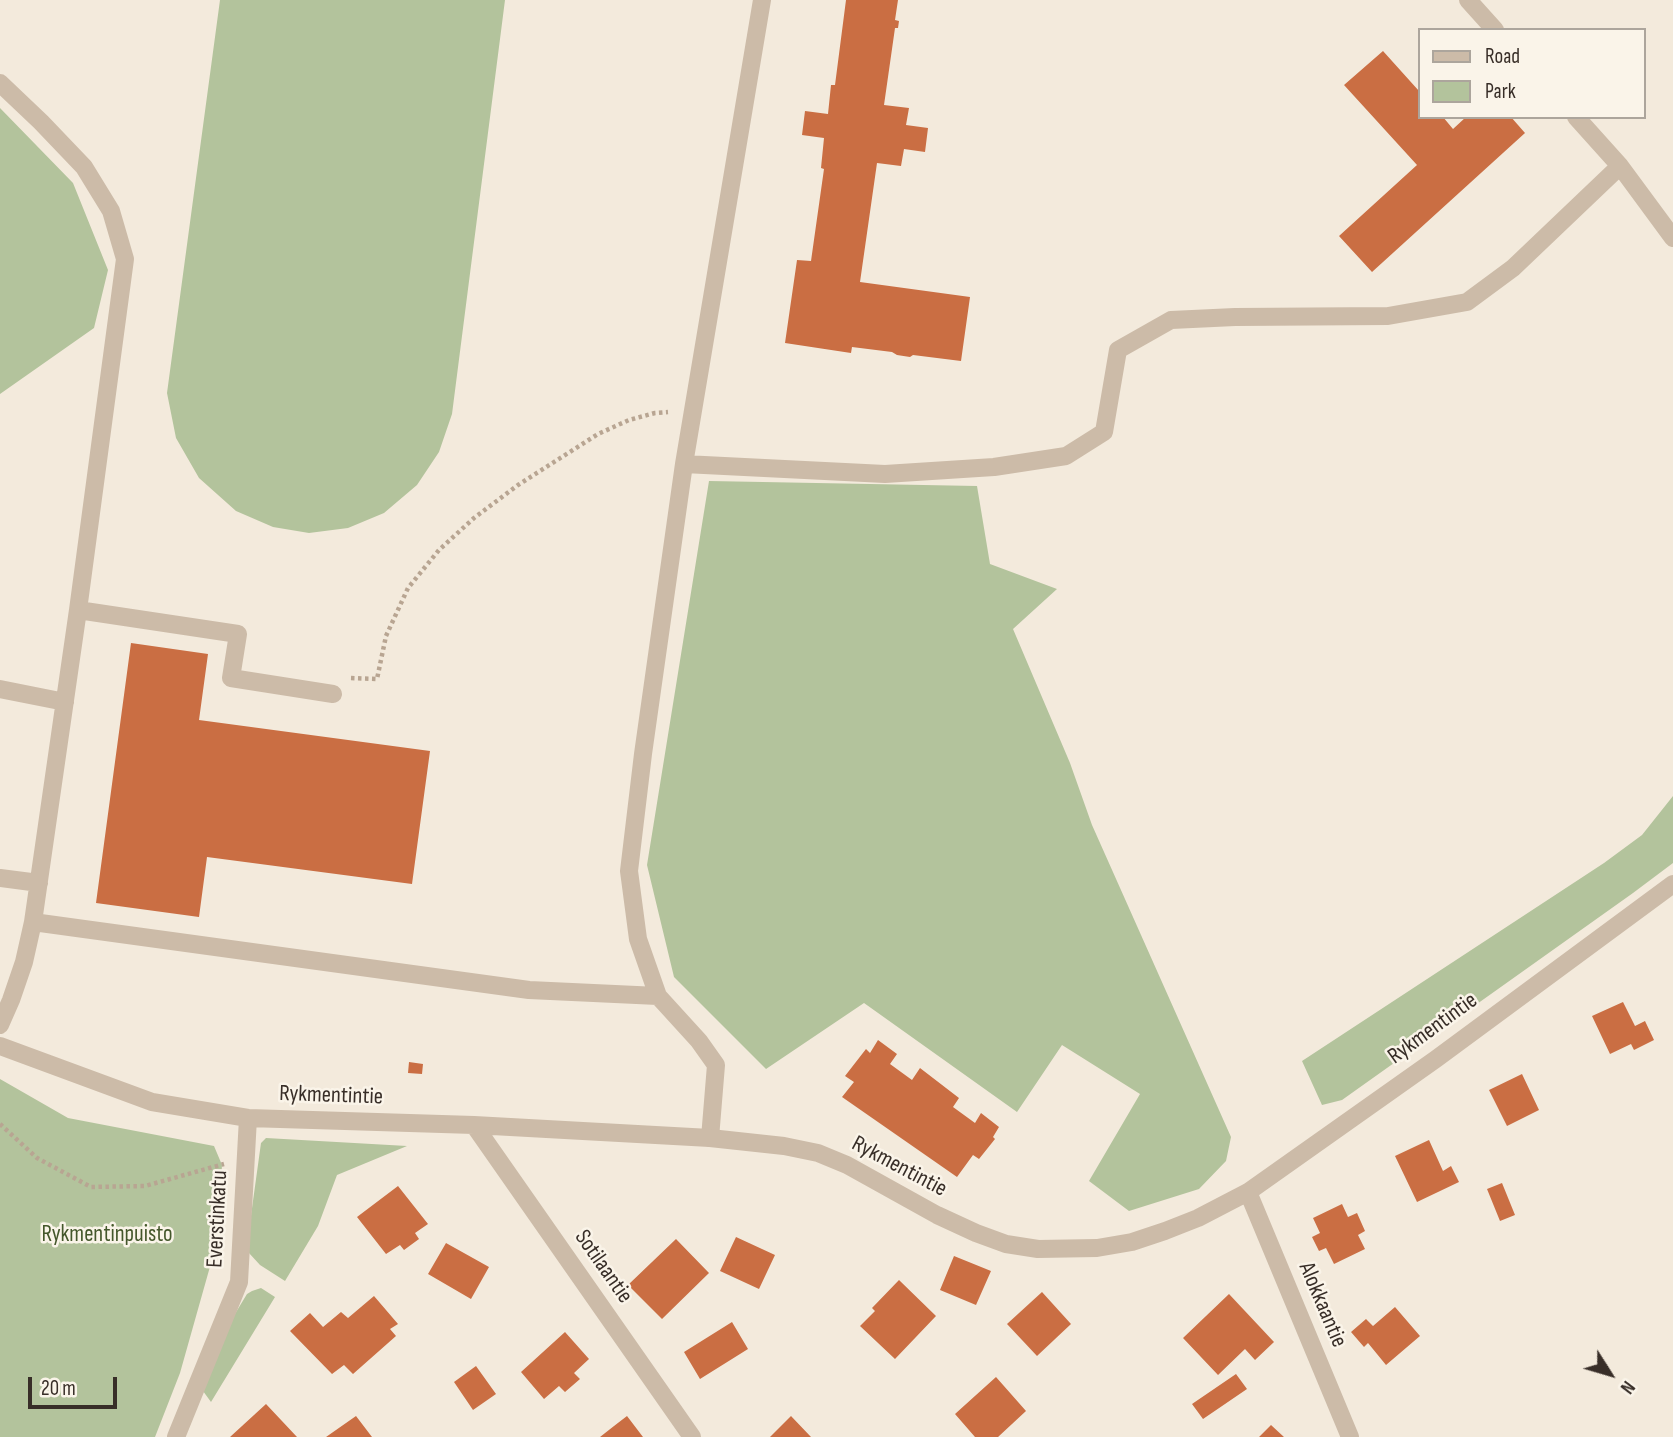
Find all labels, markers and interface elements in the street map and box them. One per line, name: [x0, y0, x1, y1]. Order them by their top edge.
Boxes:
legend: [1418, 28, 1645, 119]
text: Road: [1485, 44, 1520, 69]
text: Park: [1485, 79, 1516, 104]
street label: Rykmentintie: [1383, 987, 1483, 1071]
street label: Rykmentintie: [279, 1080, 383, 1112]
street label: Rykmentintie: [847, 1130, 951, 1204]
street label: Everstinkatu: [202, 1170, 234, 1268]
park label: Rykmentinpuisto: [41, 1221, 173, 1249]
street label: Sotilaantie: [568, 1225, 638, 1309]
street label: Alokkaantie: [1292, 1258, 1352, 1352]
north arrow: [1575, 1339, 1645, 1409]
scale bar: [32, 1364, 121, 1408]
text: 20 m: [41, 1376, 76, 1401]
text: N: [1615, 1376, 1639, 1398]

